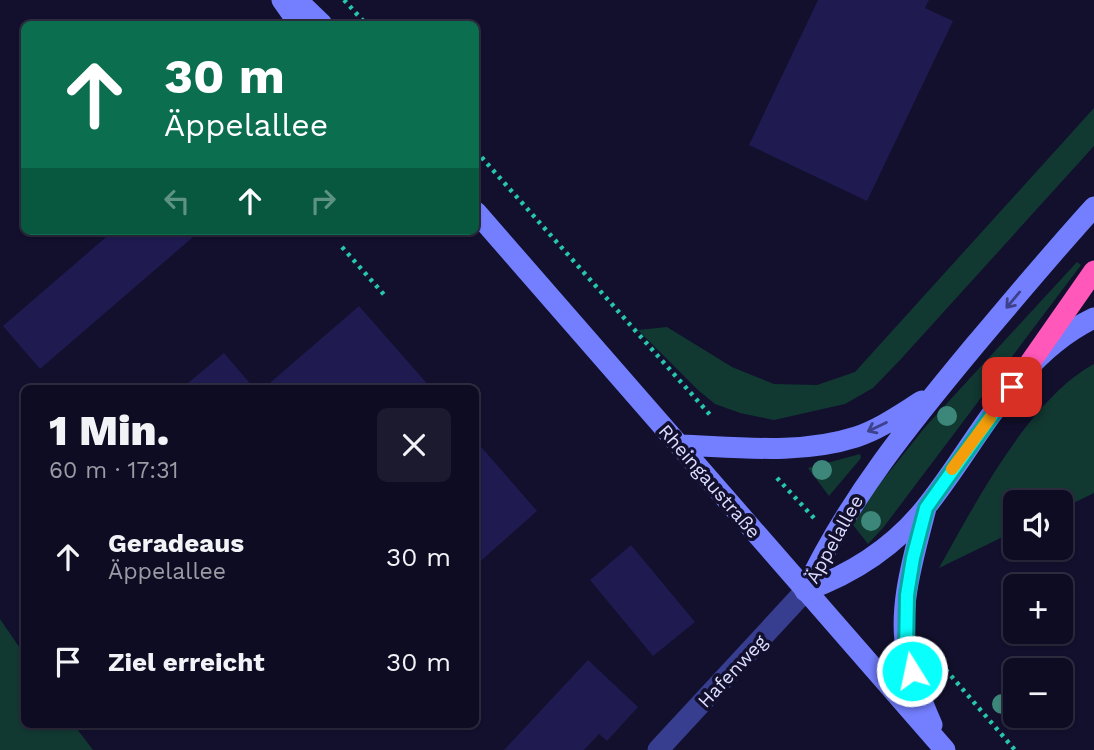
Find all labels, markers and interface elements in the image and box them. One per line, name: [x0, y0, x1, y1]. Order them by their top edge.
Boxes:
text: 30 m: [164, 47, 285, 105]
icon: ahead: [49, 49, 140, 140]
text: Äppelallee: [164, 106, 328, 144]
icon: left: [158, 182, 196, 220]
icon: ahead: [231, 182, 269, 220]
icon: right: [304, 182, 342, 220]
one-way arrow: [1005, 290, 1021, 308]
pin: [982, 357, 1042, 417]
icon: arrive: [993, 368, 1031, 406]
text: 1 Min.: [49, 406, 169, 455]
button: close: [377, 408, 451, 482]
street label: Rheingaustraße: [654, 420, 765, 543]
one-way arrow: [867, 421, 888, 435]
text: 60 m · 17:31: [49, 457, 179, 484]
map controls: [1003, 490, 1073, 728]
button: sound: [1003, 490, 1073, 560]
street label: Äppelallee: [801, 491, 868, 587]
text: Geradeaus: [108, 528, 244, 558]
icon: ahead: [49, 538, 87, 576]
text: 30 m: [386, 542, 451, 572]
text: Äppelallee: [108, 558, 226, 585]
button: +: [1003, 574, 1073, 644]
street label: Hafenweg: [693, 630, 772, 712]
position arrow: [875, 634, 949, 708]
icon: arrive: [49, 643, 87, 681]
text: Ziel erreicht: [108, 647, 265, 677]
text: 30 m: [386, 647, 451, 677]
button: −: [1003, 658, 1073, 728]

